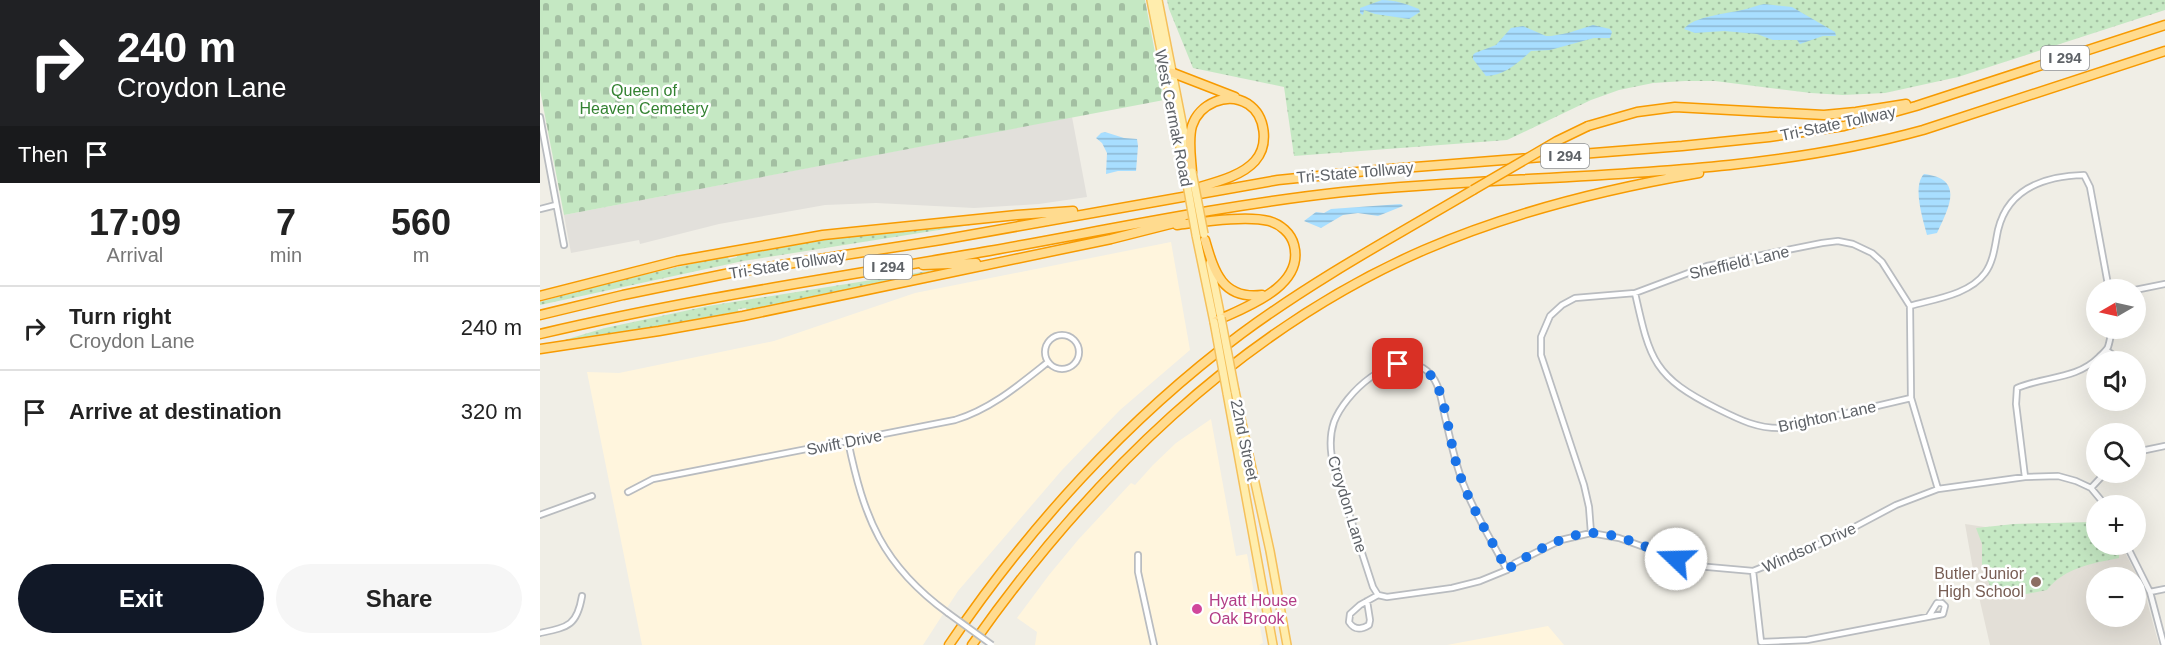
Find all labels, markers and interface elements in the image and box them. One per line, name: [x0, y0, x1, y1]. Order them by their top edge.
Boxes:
icon: right: [18, 24, 96, 102]
text: 240 m: [117, 24, 236, 71]
road number: I 294: [2041, 46, 2089, 70]
street label: West Cermak Road: [1152, 48, 1195, 188]
text: Croydon Lane: [117, 73, 287, 103]
park label: Queen of Heaven Cemetery: [580, 82, 708, 117]
street label: Tri-State Tollway: [1779, 103, 1897, 144]
icon: arrive: [80, 138, 113, 171]
text: Then: [18, 142, 68, 167]
road number: I 294: [1541, 144, 1589, 168]
street label: Tri-State Tollway: [1296, 159, 1414, 186]
text: 17:09: [89, 202, 181, 243]
text: 7: [276, 202, 296, 243]
text: 560: [391, 202, 451, 243]
street label: Sheffield Lane: [1687, 243, 1791, 282]
text: Arrival: [107, 244, 163, 266]
text: min: [270, 244, 302, 266]
text: m: [413, 244, 429, 266]
street label: Tri-State Tollway: [728, 247, 846, 282]
road number: I 294: [864, 255, 912, 279]
north arrow: [2086, 279, 2146, 339]
map controls: [2086, 279, 2146, 627]
text: Turn right: [69, 304, 171, 329]
icon: right: [18, 312, 51, 345]
text: 240 m: [461, 315, 522, 340]
text: Croydon Lane: [69, 330, 195, 352]
pin: [1372, 338, 1423, 389]
icon: arrive: [1381, 347, 1414, 380]
button: sound: [2086, 351, 2146, 411]
icon: arrive: [18, 396, 51, 429]
street label: 22nd Street: [1228, 398, 1262, 483]
street label: Brighton Lane: [1777, 398, 1878, 435]
text: Arrive at destination: [69, 399, 282, 424]
text: 320 m: [461, 399, 522, 424]
button: search: [2086, 423, 2146, 483]
street label: Swift Drive: [805, 427, 883, 458]
street label: Croydon Lane: [1325, 454, 1370, 555]
button: +: [2086, 495, 2146, 555]
street label: Windsor Drive: [1760, 519, 1859, 576]
position arrow: [1644, 527, 1708, 591]
button: Exit: [18, 564, 264, 633]
button: Share: [276, 564, 522, 633]
place label: Butler Junior High School: [1934, 565, 2025, 600]
button: −: [2086, 567, 2146, 627]
marker: Butler Junior High School: [2029, 575, 2043, 589]
place label: Hyatt House Oak Brook: [1209, 592, 1297, 627]
marker: Hyatt House Oak Brook: [1190, 602, 1204, 616]

